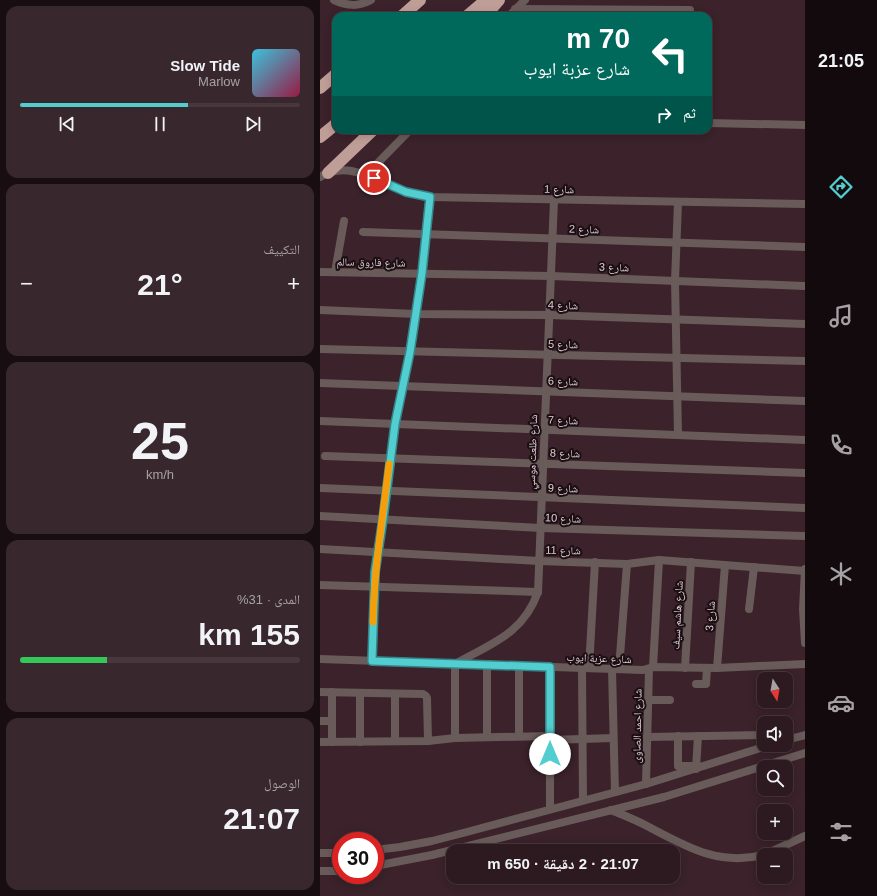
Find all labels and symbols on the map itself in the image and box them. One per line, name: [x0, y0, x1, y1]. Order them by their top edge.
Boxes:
pin: [357, 161, 391, 195]
street label: شارع 1: [544, 183, 574, 196]
street label: شارع 2: [569, 222, 599, 237]
street label: شارع فاروق سالم: [336, 255, 406, 271]
street label: شارع 3: [599, 260, 629, 275]
street label: شارع 4: [548, 298, 578, 313]
street label: شارع 5: [548, 338, 578, 351]
street label: شارع 6: [548, 374, 578, 389]
street label: شارع 7: [548, 413, 578, 428]
street label: شارع طلعت موسي: [525, 414, 542, 490]
street label: شارع 8: [550, 446, 580, 461]
street label: شارع 9: [548, 481, 578, 496]
street label: شارع 10: [545, 511, 581, 526]
street label: شارع 11: [545, 544, 581, 557]
street label: شارع هاشم سيف: [669, 580, 687, 650]
street label: شارع 3: [703, 601, 718, 631]
street label: شارع عزبة ايوب: [566, 651, 632, 666]
north arrow: [757, 672, 793, 708]
street label: شارع احمد الصاوى: [630, 689, 645, 763]
position arrow: [529, 733, 571, 775]
speed limit sign: 30: [332, 832, 384, 884]

